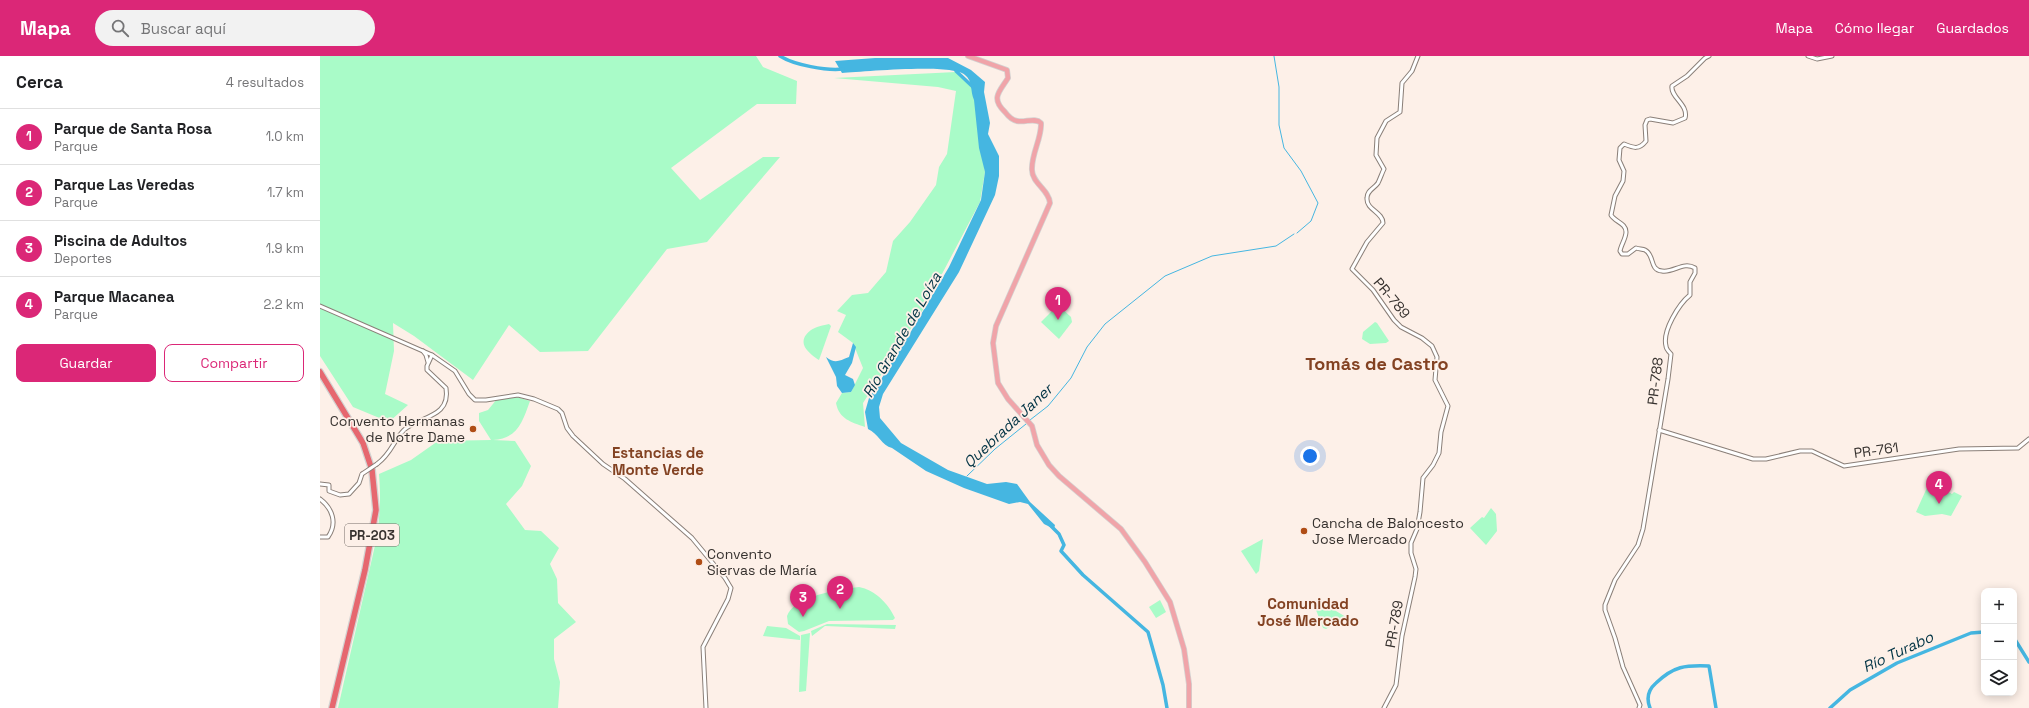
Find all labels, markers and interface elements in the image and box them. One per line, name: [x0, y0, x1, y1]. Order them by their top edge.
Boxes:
search box: [95, 10, 375, 46]
text: Mapa: [20, 16, 71, 41]
icon: search: [109, 17, 131, 39]
text: Buscar aquí: [141, 19, 226, 38]
text: Mapa: [1776, 19, 1813, 37]
text: Cómo llegar: [1835, 19, 1914, 37]
text: Guardados: [1936, 19, 2009, 37]
text: Cerca: [16, 71, 63, 93]
text: 4 resultados: [226, 74, 304, 91]
text: Parque de Santa Rosa: [54, 119, 212, 138]
text: 1: [26, 128, 32, 145]
text: 1.0 km: [266, 128, 304, 145]
text: Parque: [54, 138, 98, 155]
text: Parque Las Veredas: [54, 175, 195, 194]
text: 2: [25, 184, 33, 201]
text: 1.7 km: [267, 184, 304, 201]
text: Parque: [54, 194, 98, 211]
text: Piscina de Adultos: [54, 231, 187, 250]
text: 3: [25, 240, 33, 257]
text: 1.9 km: [266, 240, 304, 257]
text: Deportes: [54, 250, 112, 267]
water label: Río Grande de Loíza: [858, 268, 945, 401]
street label: PR-789: [1370, 274, 1414, 322]
text: Parque Macanea: [54, 287, 174, 306]
pin: 1: [1045, 287, 1071, 320]
text: 4: [25, 296, 33, 313]
text: 2.2 km: [264, 296, 304, 313]
text: Parque: [54, 306, 98, 323]
button: Guardar: [16, 344, 156, 382]
button: Compartir: [164, 344, 304, 382]
district label: Tomás de Castro: [1305, 352, 1449, 375]
street label: PR-788: [1643, 356, 1667, 406]
water label: Quebrada Janer: [959, 379, 1057, 472]
place label: Convento Hermanas de Notre Dame: [330, 412, 465, 446]
marker: Convento Hermanas de Notre Dame: [468, 424, 478, 434]
street label: PR-761: [1852, 438, 1900, 462]
district label: Estancias de Monte Verde: [612, 443, 704, 479]
your location: [1300, 446, 1320, 466]
pin: 4: [1926, 471, 1952, 504]
place label: Cancha de Baloncesto Jose Mercado: [1312, 514, 1464, 548]
road number: PR-203: [345, 524, 399, 546]
marker: Cancha de Baloncesto Jose Mercado: [1299, 526, 1309, 536]
place label: Convento Siervas de María: [707, 545, 817, 579]
marker: Convento Siervas de María: [694, 557, 704, 567]
pin: 2: [827, 576, 853, 609]
pin: 3: [790, 584, 816, 617]
map controls: [1981, 588, 2017, 696]
button: +: [1981, 588, 2017, 624]
district label: Comunidad José Mercado: [1257, 594, 1359, 630]
street label: PR-789: [1381, 599, 1407, 649]
button: −: [1981, 624, 2017, 660]
water label: Río Turabo: [1859, 627, 1937, 676]
button: layers: [1981, 660, 2017, 696]

